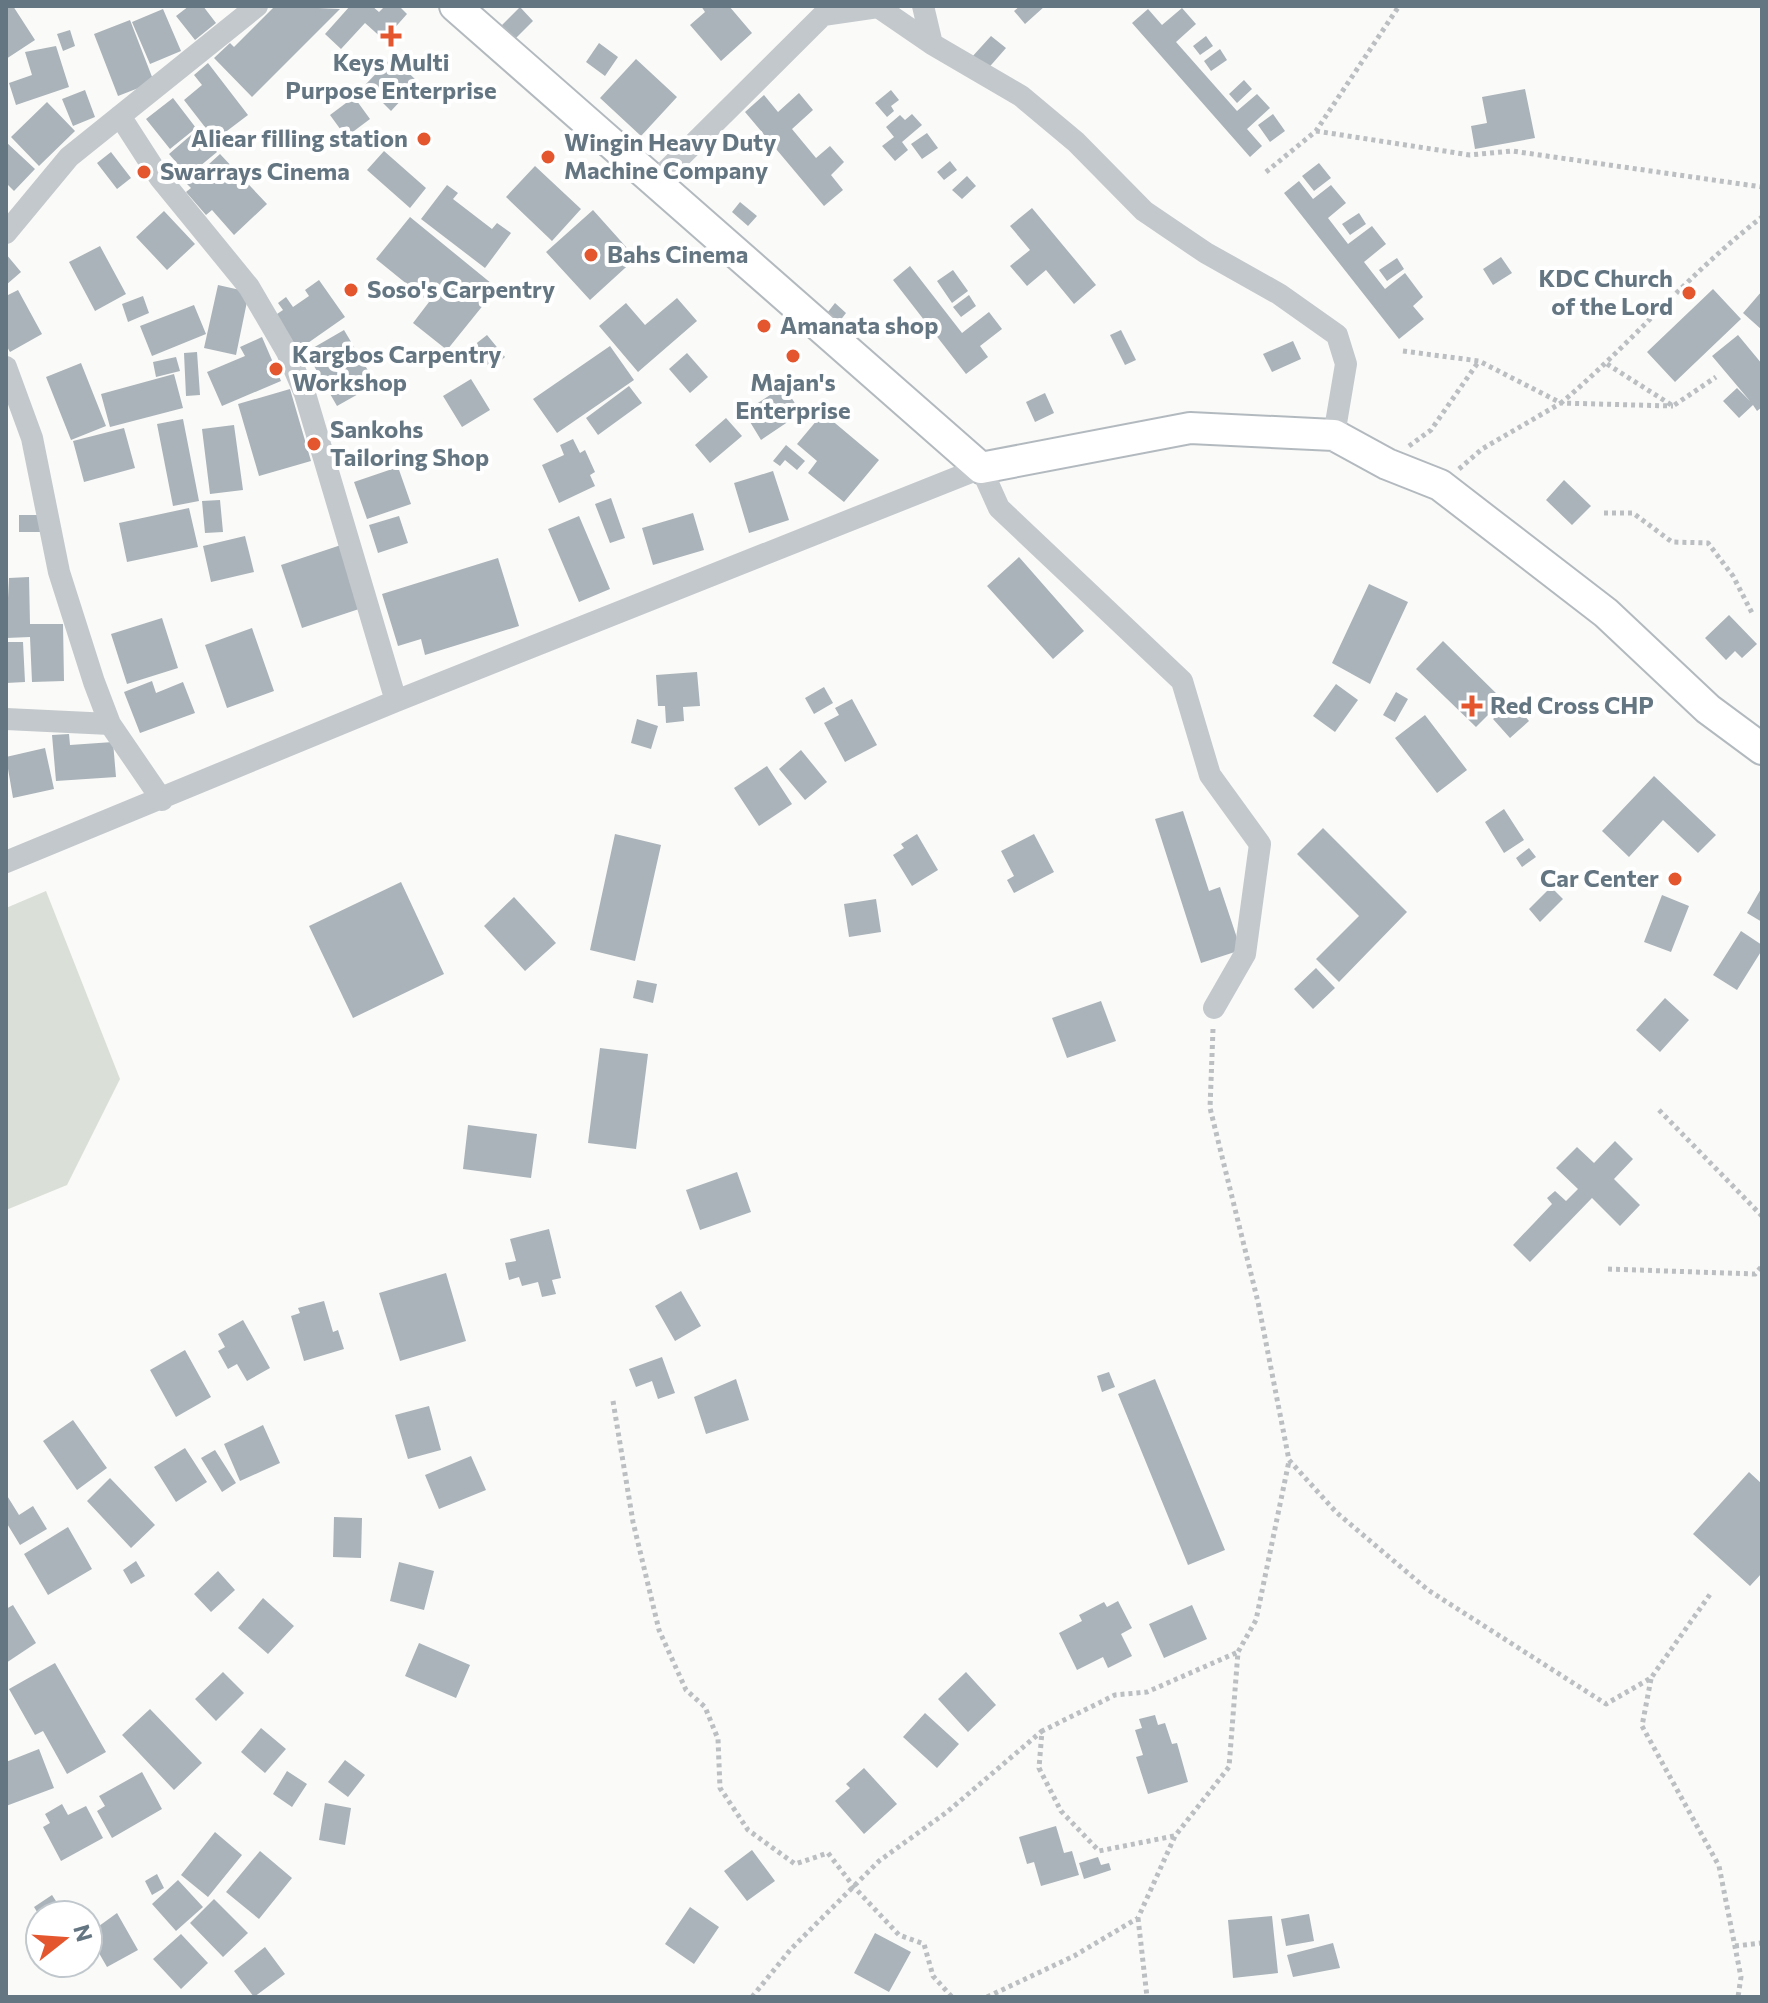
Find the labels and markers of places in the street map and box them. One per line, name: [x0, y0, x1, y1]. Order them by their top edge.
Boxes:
marker: Keys Multi Purpose Enterprise: [382, 27, 400, 45]
place label: Keys Multi Purpose Enterprise: [285, 47, 497, 104]
place label: Aliear filling station: [191, 123, 408, 152]
place label: Wingin Heavy Duty Machine Company: [564, 127, 776, 184]
marker: Aliear filling station: [415, 130, 433, 148]
marker: Wingin Heavy Duty Machine Company: [539, 148, 557, 166]
place label: Swarrays Cinema: [160, 156, 350, 185]
marker: Swarrays Cinema: [135, 163, 153, 181]
place label: Bahs Cinema: [607, 239, 748, 268]
marker: Bahs Cinema: [582, 246, 600, 264]
place label: KDC Church of the Lord: [1539, 263, 1673, 320]
place label: Soso's Carpentry: [367, 274, 555, 303]
marker: Soso's Carpentry: [342, 281, 360, 299]
marker: KDC Church of the Lord: [1680, 284, 1698, 302]
place label: Amanata shop: [780, 310, 938, 339]
marker: Amanata shop: [755, 317, 773, 335]
place label: Kargbos Carpentry Workshop: [292, 339, 501, 396]
marker: Majan's Enterprise: [784, 347, 802, 365]
marker: Kargbos Carpentry Workshop: [267, 360, 285, 378]
place label: Majan's Enterprise: [735, 367, 851, 424]
place label: Sankohs Tailoring Shop: [330, 414, 489, 471]
marker: Sankohs Tailoring Shop: [305, 435, 323, 453]
place label: Red Cross CHP: [1490, 690, 1654, 719]
marker: Red Cross CHP: [1461, 695, 1483, 717]
place label: Car Center: [1540, 863, 1659, 892]
marker: Car Center: [1666, 870, 1684, 888]

